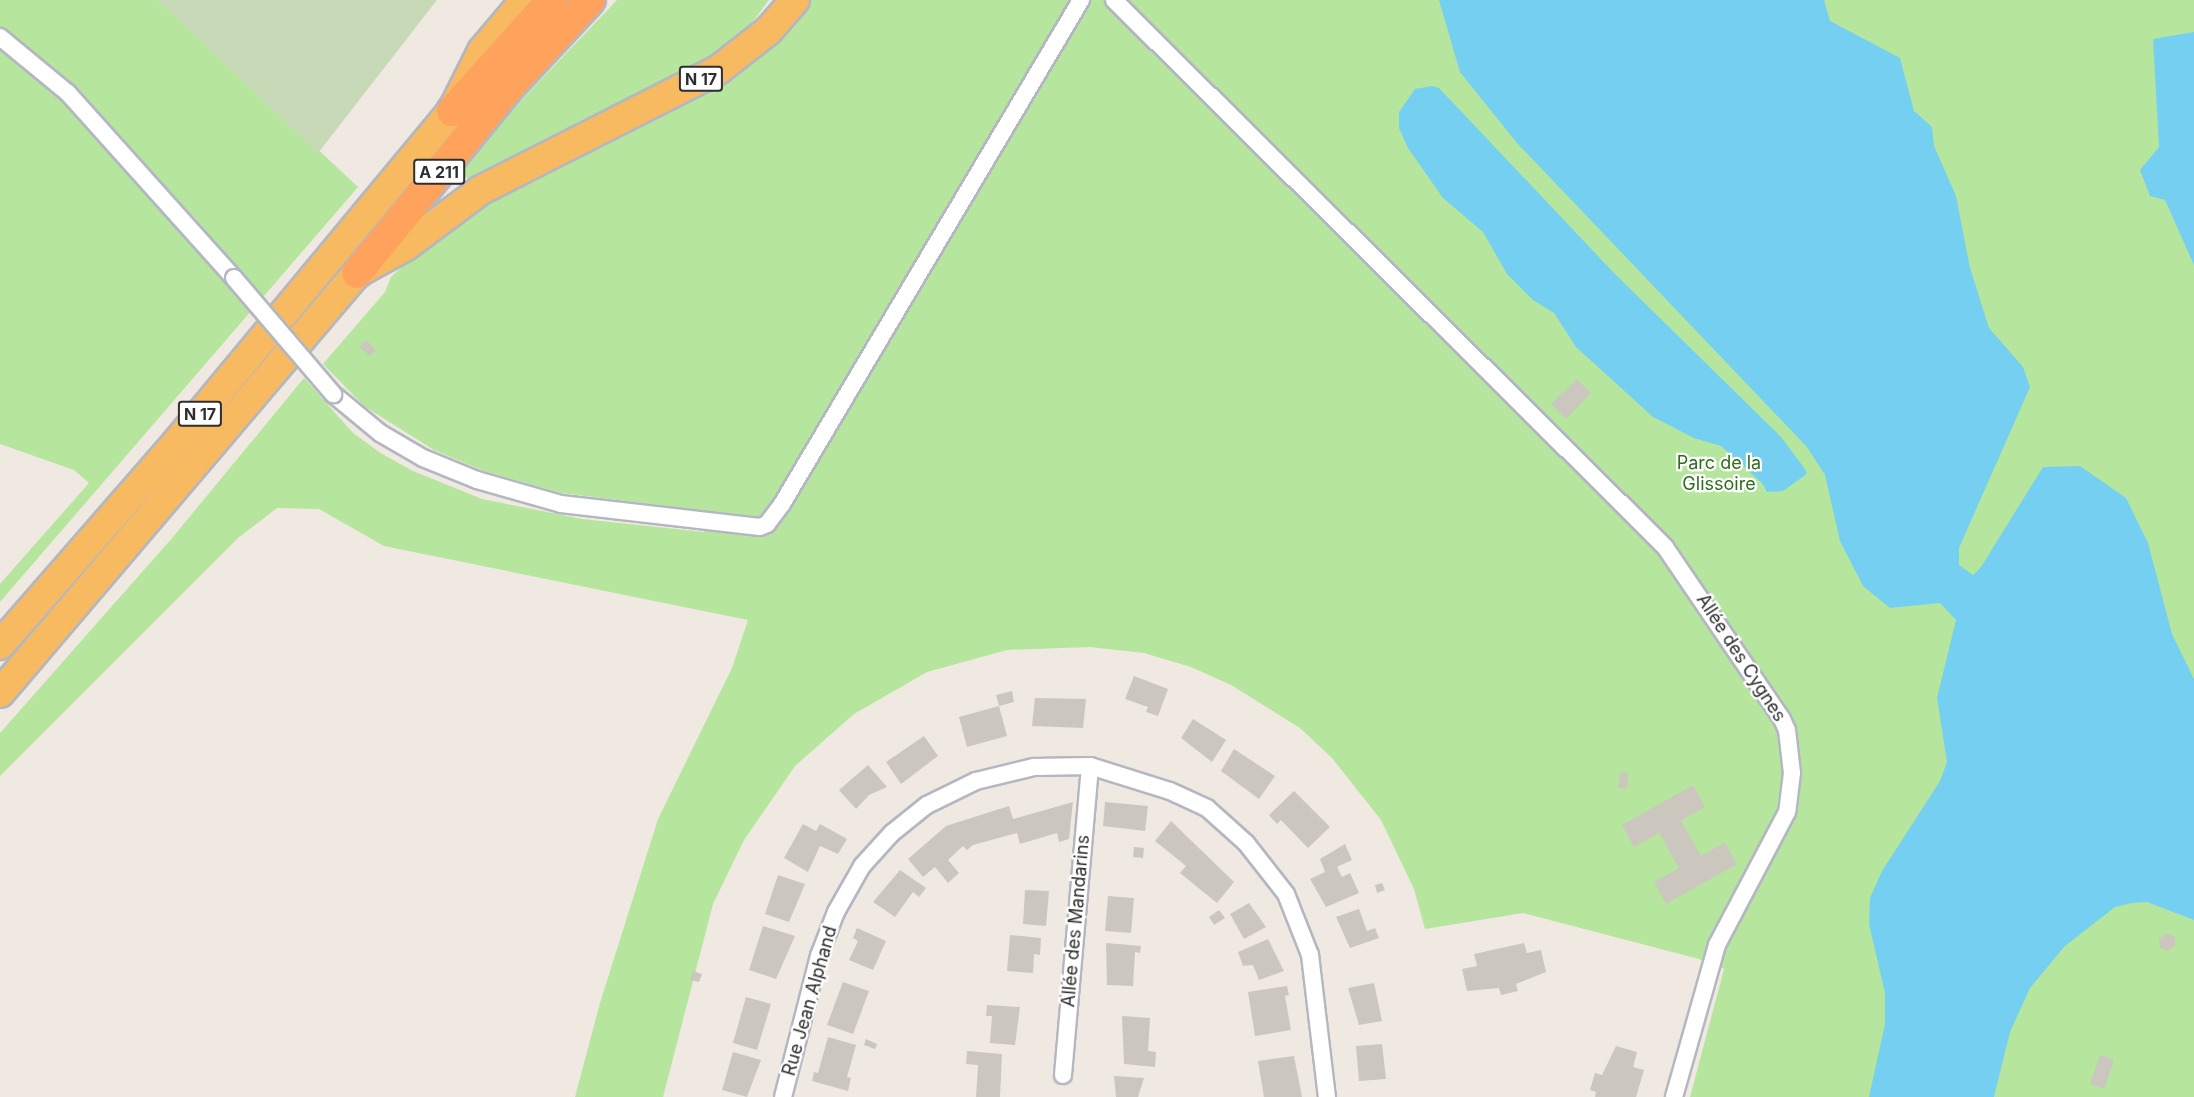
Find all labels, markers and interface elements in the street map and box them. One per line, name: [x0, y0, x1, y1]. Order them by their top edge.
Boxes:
road number: N 17: [678, 66, 724, 92]
road number: A 211: [412, 159, 466, 185]
road number: N 17: [178, 401, 222, 427]
park label: Parc de la Glissoire: [1677, 453, 1761, 496]
street label: Allée des Cygnes: [1692, 590, 1790, 726]
street label: Allée des Mandarins: [1058, 834, 1094, 1008]
street label: Rue Jean Alphand: [778, 924, 842, 1078]

